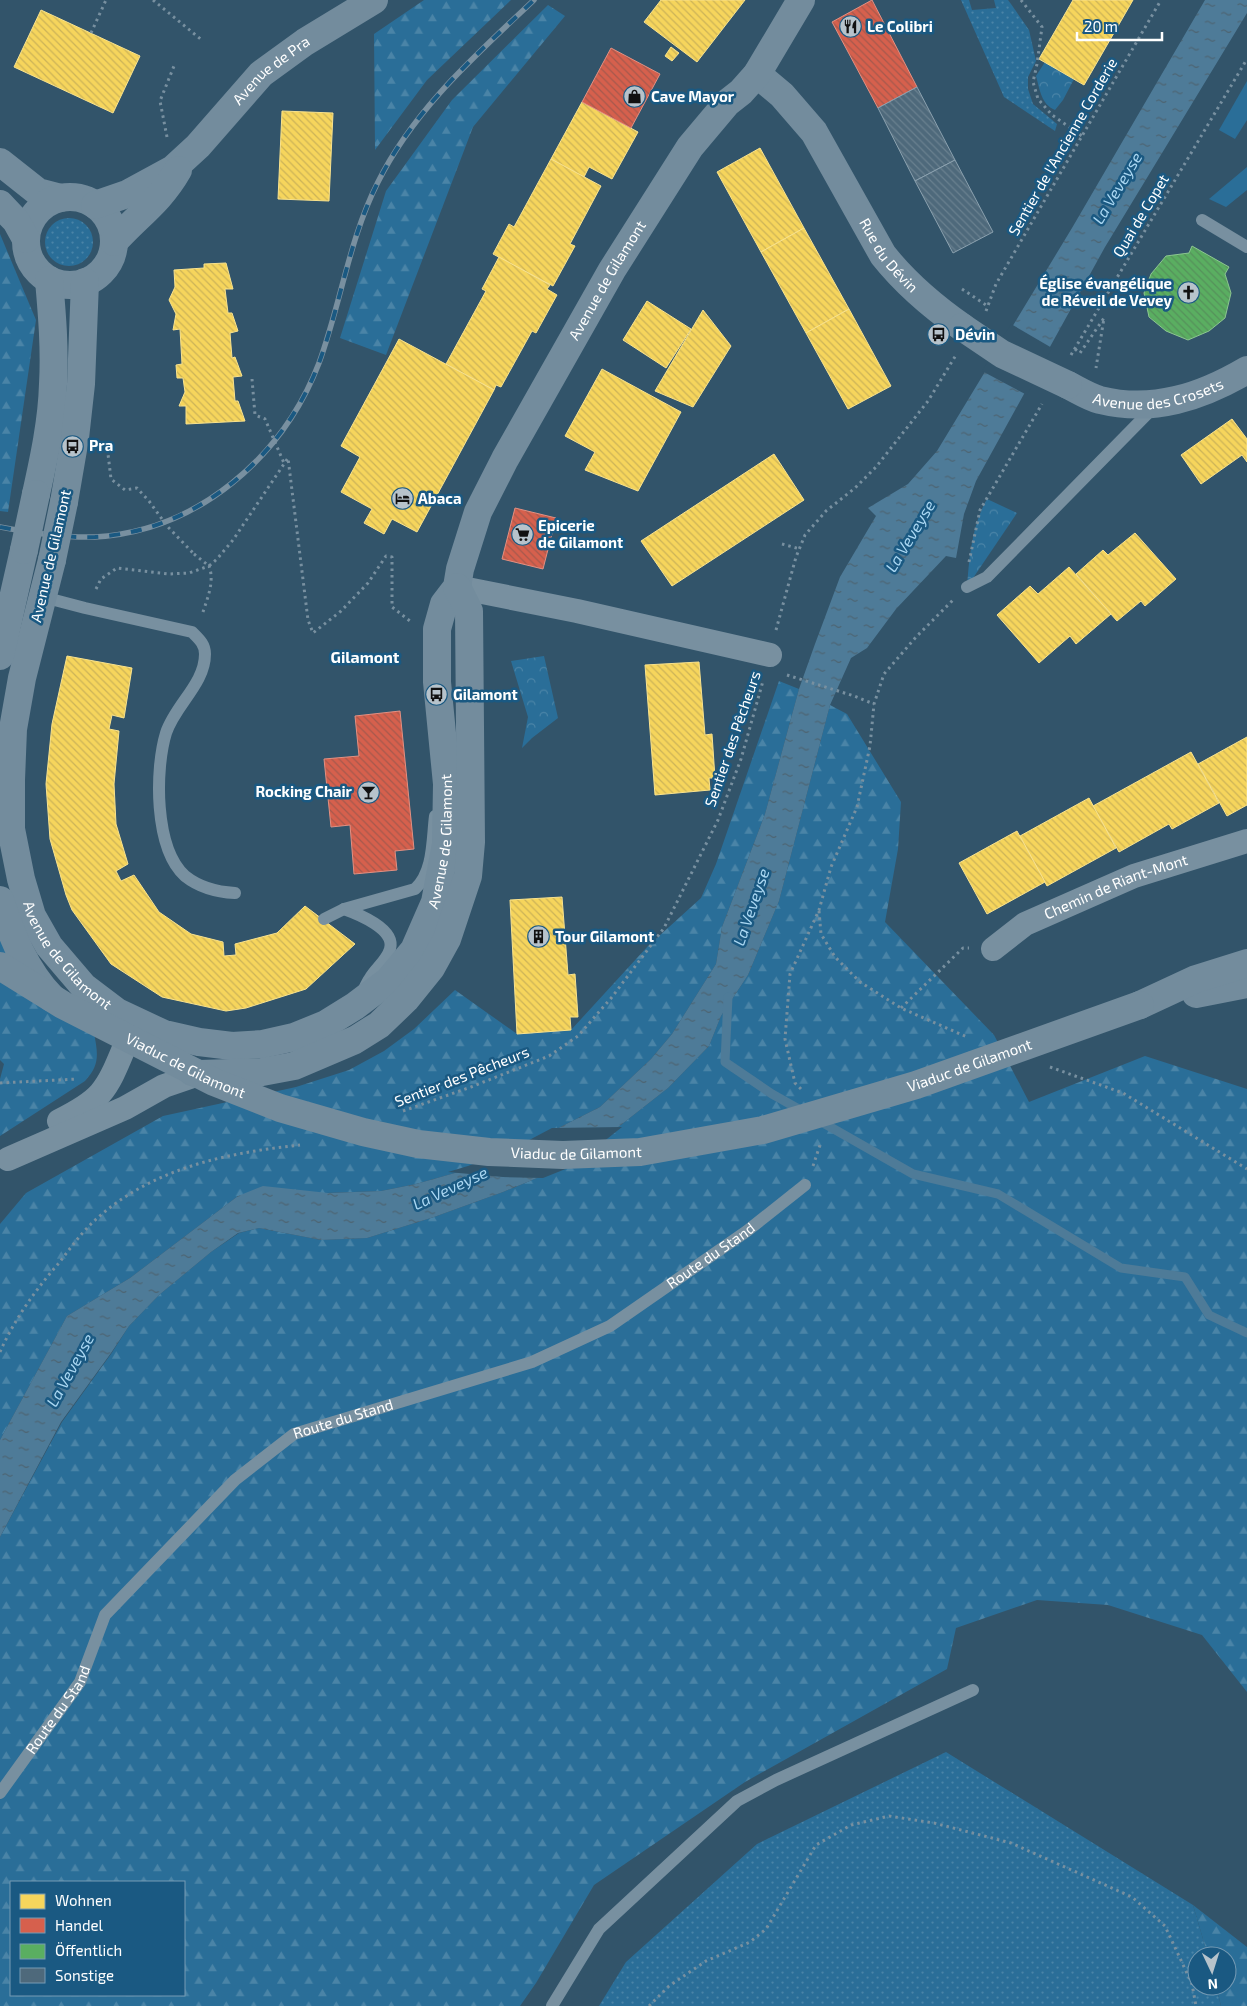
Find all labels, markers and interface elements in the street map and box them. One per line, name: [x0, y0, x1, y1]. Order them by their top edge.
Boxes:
scale bar: [1077, 10, 1162, 42]
restaurant icon: Le Colibri: [839, 15, 863, 39]
place label: Le Colibri: [867, 17, 933, 35]
text: 20 m: [1084, 17, 1118, 35]
street label: Avenue de Pra: [228, 31, 313, 108]
street label: Sentier de l'Ancienne Corderie: [1004, 55, 1120, 238]
shop icon: Cave Mayor: [623, 85, 647, 109]
place label: Cave Mayor: [651, 87, 735, 106]
water label: La Veveyse: [1088, 148, 1147, 228]
street label: Quai de Copet: [1108, 171, 1173, 261]
street label: Rue du Dévin: [856, 215, 922, 296]
street label: Avenue de Gilamont: [564, 217, 649, 343]
place label: Église évangélique de Réveil de Vevey: [1039, 273, 1173, 310]
church icon: Église évangélique de Réveil de Vevey: [1176, 281, 1200, 305]
bus stop icon: Dévin: [927, 323, 951, 347]
place label: Dévin: [955, 325, 995, 343]
street label: Avenue des Crosets: [1091, 374, 1226, 413]
bus stop icon: Pra: [61, 434, 85, 458]
place label: Pra: [89, 436, 113, 454]
street label: Avenue de Gilamont: [26, 487, 74, 624]
hotel icon: Abaca: [390, 487, 414, 511]
place label: Abaca: [418, 489, 461, 507]
water label: La Veveyse: [881, 496, 940, 576]
place label: Epicerie de Gilamont: [538, 516, 623, 551]
supermarket icon: Epicerie de Gilamont: [510, 523, 534, 547]
district label: Gilamont: [331, 647, 400, 666]
street label: Sentier des Pêcheurs: [700, 668, 764, 809]
bus stop icon: Gilamont: [425, 683, 449, 707]
place label: Gilamont: [453, 685, 518, 703]
street label: Avenue de Gilamont: [423, 773, 455, 911]
bar icon: Rocking Chair: [356, 780, 380, 804]
place label: Rocking Chair: [255, 782, 353, 800]
street label: Chemin de Riant-Mont: [1041, 850, 1190, 922]
water label: La Veveyse: [728, 865, 774, 948]
street label: Avenue de Gilamont: [20, 899, 116, 1013]
building icon: Tour Gilamont: [527, 925, 551, 949]
place label: Tour Gilamont: [555, 927, 654, 945]
street label: Viaduc de Gilamont: [123, 1029, 249, 1102]
street label: Viaduc de Gilamont: [905, 1034, 1034, 1095]
street label: Sentier des Pêcheurs: [392, 1042, 531, 1110]
street label: Viaduc de Gilamont: [510, 1142, 642, 1163]
water label: La Veveyse: [409, 1162, 491, 1214]
street label: Route du Stand: [663, 1218, 758, 1292]
water label: La Veveyse: [42, 1330, 98, 1410]
street label: Route du Stand: [291, 1395, 395, 1442]
street label: Route du Stand: [21, 1663, 93, 1757]
legend: [10, 1881, 185, 1996]
text: Wohnen: [55, 1891, 112, 1909]
text: Handel: [55, 1916, 104, 1934]
text: Öffentlich: [55, 1941, 122, 1959]
north arrow: [1187, 1946, 1237, 1996]
text: Sonstige: [55, 1966, 114, 1984]
text: N: [1207, 1976, 1219, 1993]

